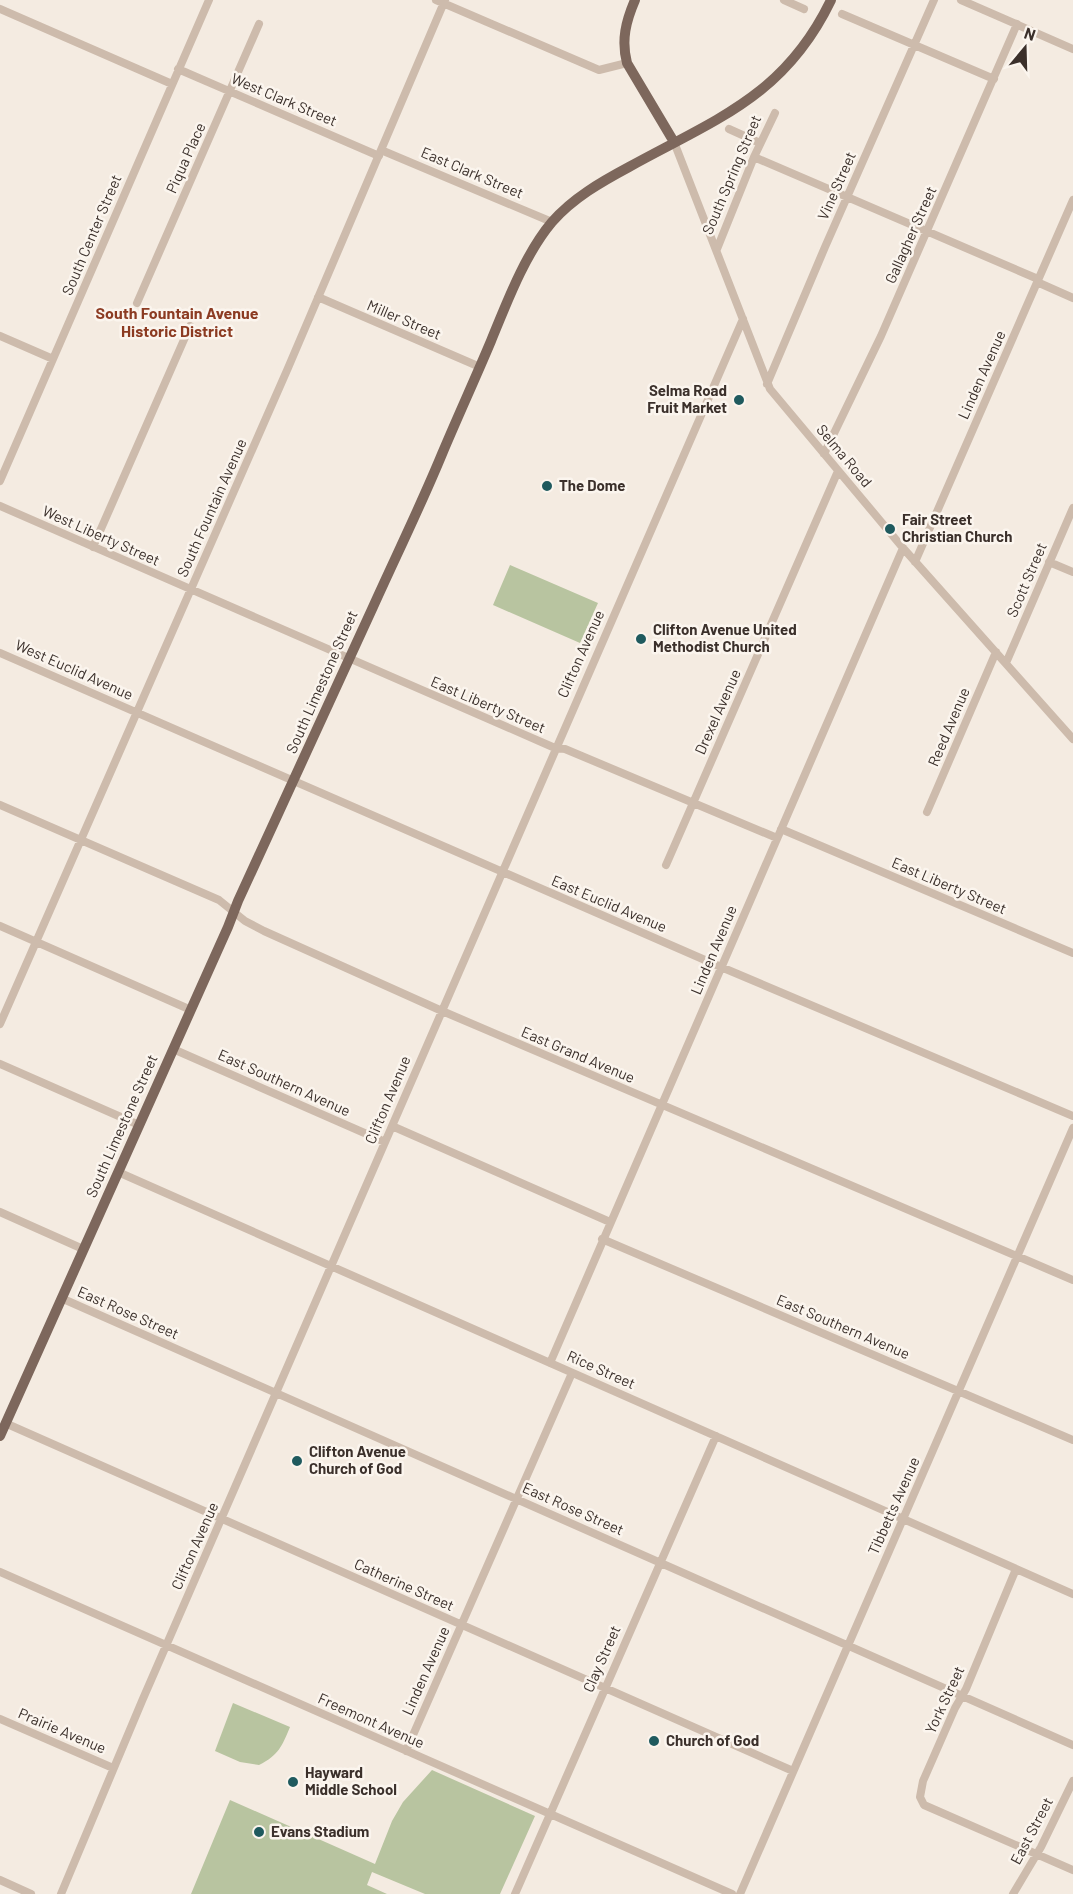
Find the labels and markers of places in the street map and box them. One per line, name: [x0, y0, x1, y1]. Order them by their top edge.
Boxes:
place label: Selma Road Fruit Market: [647, 381, 727, 416]
marker: Selma Road Fruit Market: [732, 393, 746, 407]
place label: The Dome: [559, 476, 625, 494]
marker: The Dome: [540, 479, 554, 493]
place label: Fair Street Christian Church: [902, 510, 1012, 545]
marker: Fair Street Christian Church: [883, 522, 897, 536]
place label: Clifton Avenue United Methodist Church: [653, 620, 797, 655]
marker: Clifton Avenue United Methodist Church: [634, 632, 648, 646]
place label: Clifton Avenue Church of God: [309, 1442, 406, 1477]
marker: Clifton Avenue Church of God: [290, 1454, 304, 1468]
place label: Church of God: [666, 1731, 759, 1749]
marker: Church of God: [647, 1734, 661, 1748]
place label: Hayward Middle School: [305, 1763, 397, 1798]
marker: Hayward Middle School: [286, 1775, 300, 1789]
place label: Evans Stadium: [271, 1822, 369, 1840]
marker: Evans Stadium: [252, 1825, 266, 1839]

